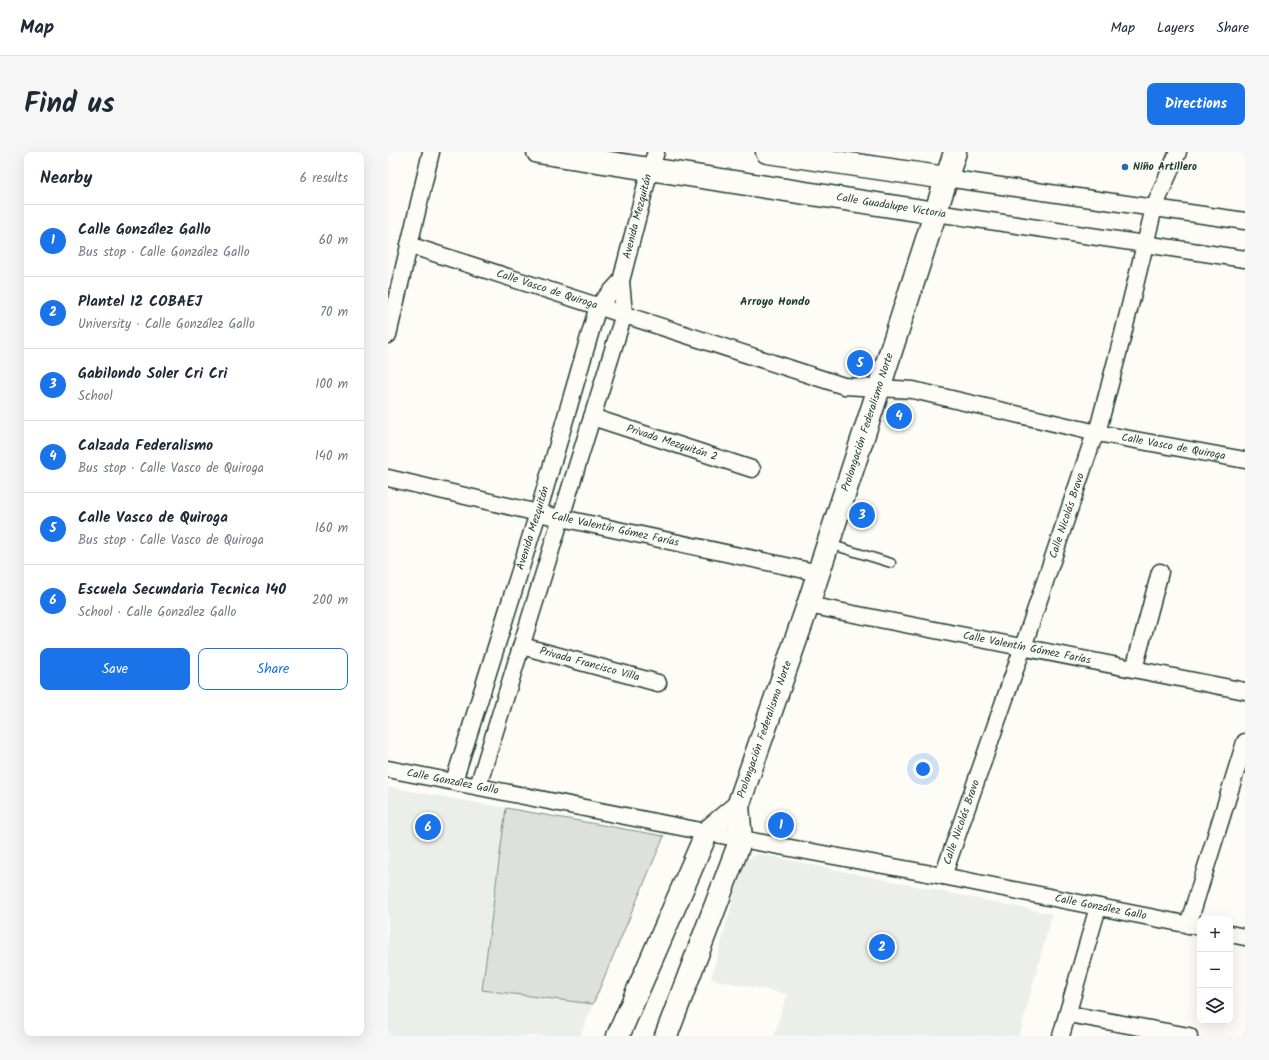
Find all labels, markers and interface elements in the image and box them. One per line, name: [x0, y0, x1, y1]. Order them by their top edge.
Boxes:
text: Map: [20, 13, 54, 43]
text: Map: [1111, 17, 1135, 39]
text: Layers: [1157, 17, 1195, 39]
text: Share: [1217, 17, 1249, 39]
text: Find us: [24, 82, 115, 127]
button: Directions: [1147, 83, 1245, 125]
place label: Niño Artillero: [1133, 158, 1197, 176]
marker: Niño Artillero: [1120, 162, 1130, 172]
text: Nearby: [40, 165, 92, 192]
text: 6 results: [300, 168, 348, 189]
street label: Avenida Mezquitán: [618, 172, 657, 261]
street label: Calle Guadalupe Victoria: [835, 188, 947, 224]
text: Calle González Gallo: [78, 218, 211, 242]
text: 1: [51, 230, 55, 251]
text: 60 m: [319, 230, 348, 251]
text: Bus stop · Calle González Gallo: [78, 242, 250, 263]
street label: Calle Vasco de Quiroga: [494, 265, 600, 315]
text: Plantel 12 COBAEJ: [78, 290, 202, 314]
district label: Arroyo Hondo: [740, 292, 810, 311]
text: 2: [49, 302, 57, 323]
text: 70 m: [320, 302, 348, 323]
text: University · Calle González Gallo: [78, 314, 255, 335]
pin: 5: [847, 348, 873, 378]
street label: Prolongación Federalismo Norte: [837, 351, 899, 494]
text: Gabilondo Soler Cri Cri: [78, 362, 227, 386]
text: 3: [49, 374, 57, 395]
text: 100 m: [315, 374, 348, 395]
text: School: [78, 386, 113, 407]
pin: 4: [886, 401, 912, 431]
street label: Privada Mezquitán 2: [624, 420, 720, 466]
street label: Calle Vasco de Quiroga: [1120, 429, 1227, 465]
text: Calzada Federalismo: [78, 434, 213, 458]
text: 4: [49, 446, 57, 467]
text: 140 m: [315, 446, 348, 467]
text: Bus stop · Calle Vasco de Quiroga: [78, 458, 264, 479]
street label: Calle Nicolás Bravo: [1044, 471, 1090, 561]
street label: Avenida Mezquitán: [512, 484, 554, 572]
pin: 3: [849, 500, 875, 530]
text: Calle Vasco de Quiroga: [78, 506, 228, 530]
street label: Calle Valentín Gómez Farías: [550, 507, 681, 552]
text: 5: [50, 518, 56, 539]
text: 160 m: [315, 518, 348, 539]
text: Bus stop · Calle Vasco de Quiroga: [78, 530, 264, 551]
text: Escuela Secundaria Tecnica 140: [78, 578, 286, 602]
text: 6: [49, 590, 57, 611]
text: 200 m: [312, 590, 348, 611]
text: School · Calle González Gallo: [78, 602, 236, 623]
street label: Calle Valentín Gómez Farías: [961, 627, 1093, 670]
street label: Privada Francisco Villa: [537, 642, 642, 687]
button: Save: [40, 648, 190, 690]
button: Share: [198, 648, 348, 690]
street label: Prolongación Federalismo Norte: [732, 658, 797, 801]
your location: [913, 759, 933, 779]
street label: Calle González Gallo: [405, 764, 500, 800]
street label: Calle Nicolás Bravo: [939, 777, 985, 867]
pin: 1: [768, 810, 794, 840]
pin: 6: [415, 812, 441, 842]
street label: Calle González Gallo: [1053, 889, 1148, 925]
map controls: [1197, 916, 1233, 1024]
button: +: [1197, 916, 1233, 952]
pin: 2: [869, 932, 895, 962]
button: −: [1197, 952, 1233, 988]
button: layers: [1197, 988, 1233, 1024]

